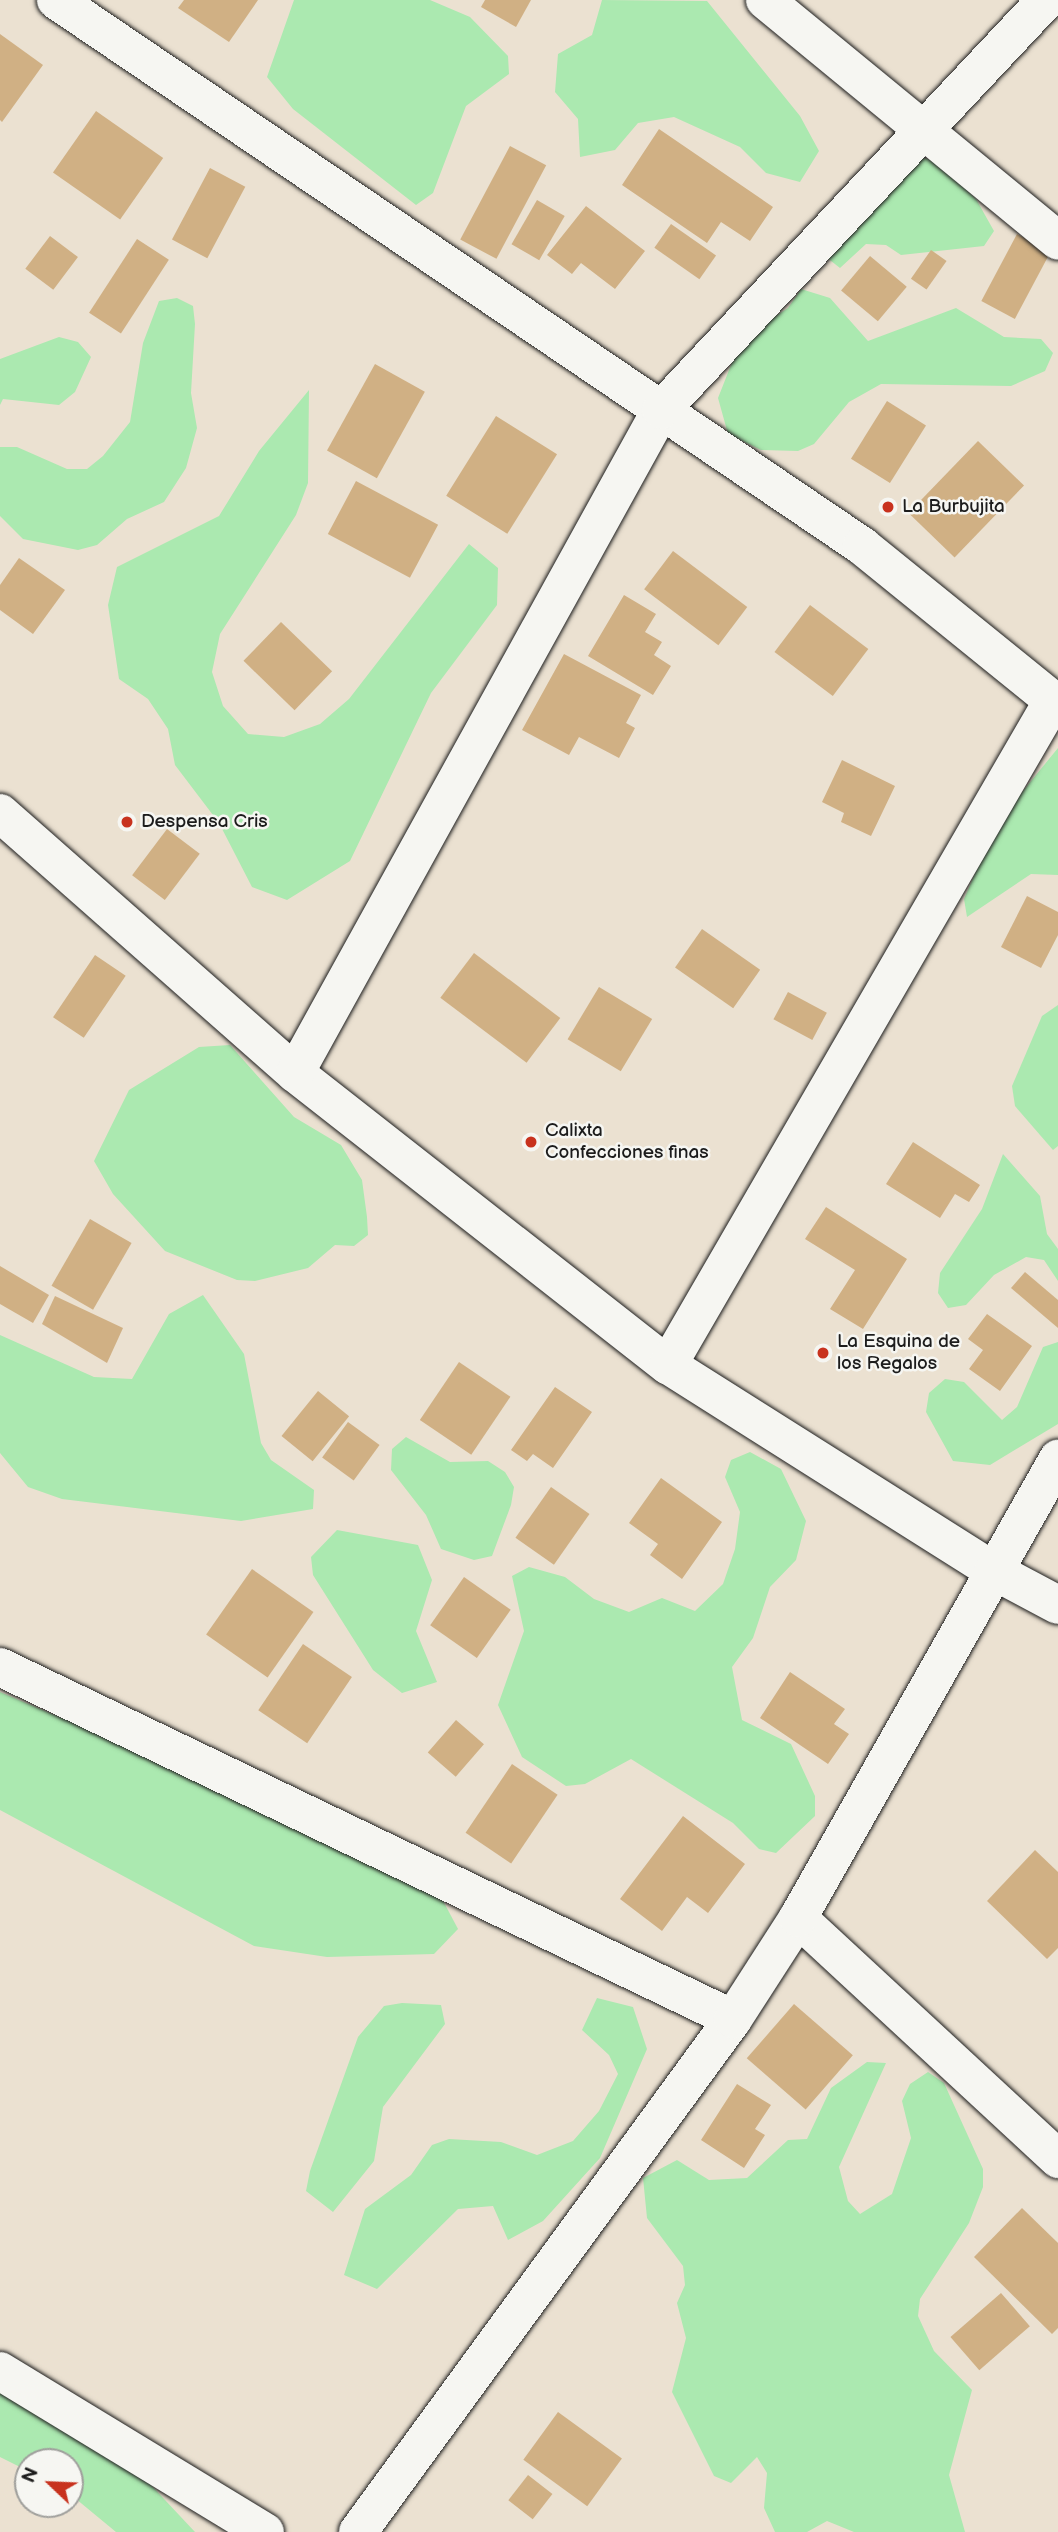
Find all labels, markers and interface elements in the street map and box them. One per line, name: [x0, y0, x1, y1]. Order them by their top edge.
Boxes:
place label: La Burbujita: [902, 496, 1005, 518]
marker: La Burbujita: [880, 499, 896, 515]
place label: Despensa Cris: [141, 811, 268, 833]
marker: Despensa Cris: [119, 814, 135, 830]
place label: Calixta Confecciones finas: [545, 1120, 709, 1164]
marker: Calixta Confecciones finas: [523, 1134, 539, 1150]
place label: La Esquina de los Regalos: [837, 1331, 960, 1375]
marker: La Esquina de los Regalos: [815, 1345, 831, 1361]
north arrow: [14, 2448, 84, 2518]
text: N: [18, 2464, 44, 2486]

